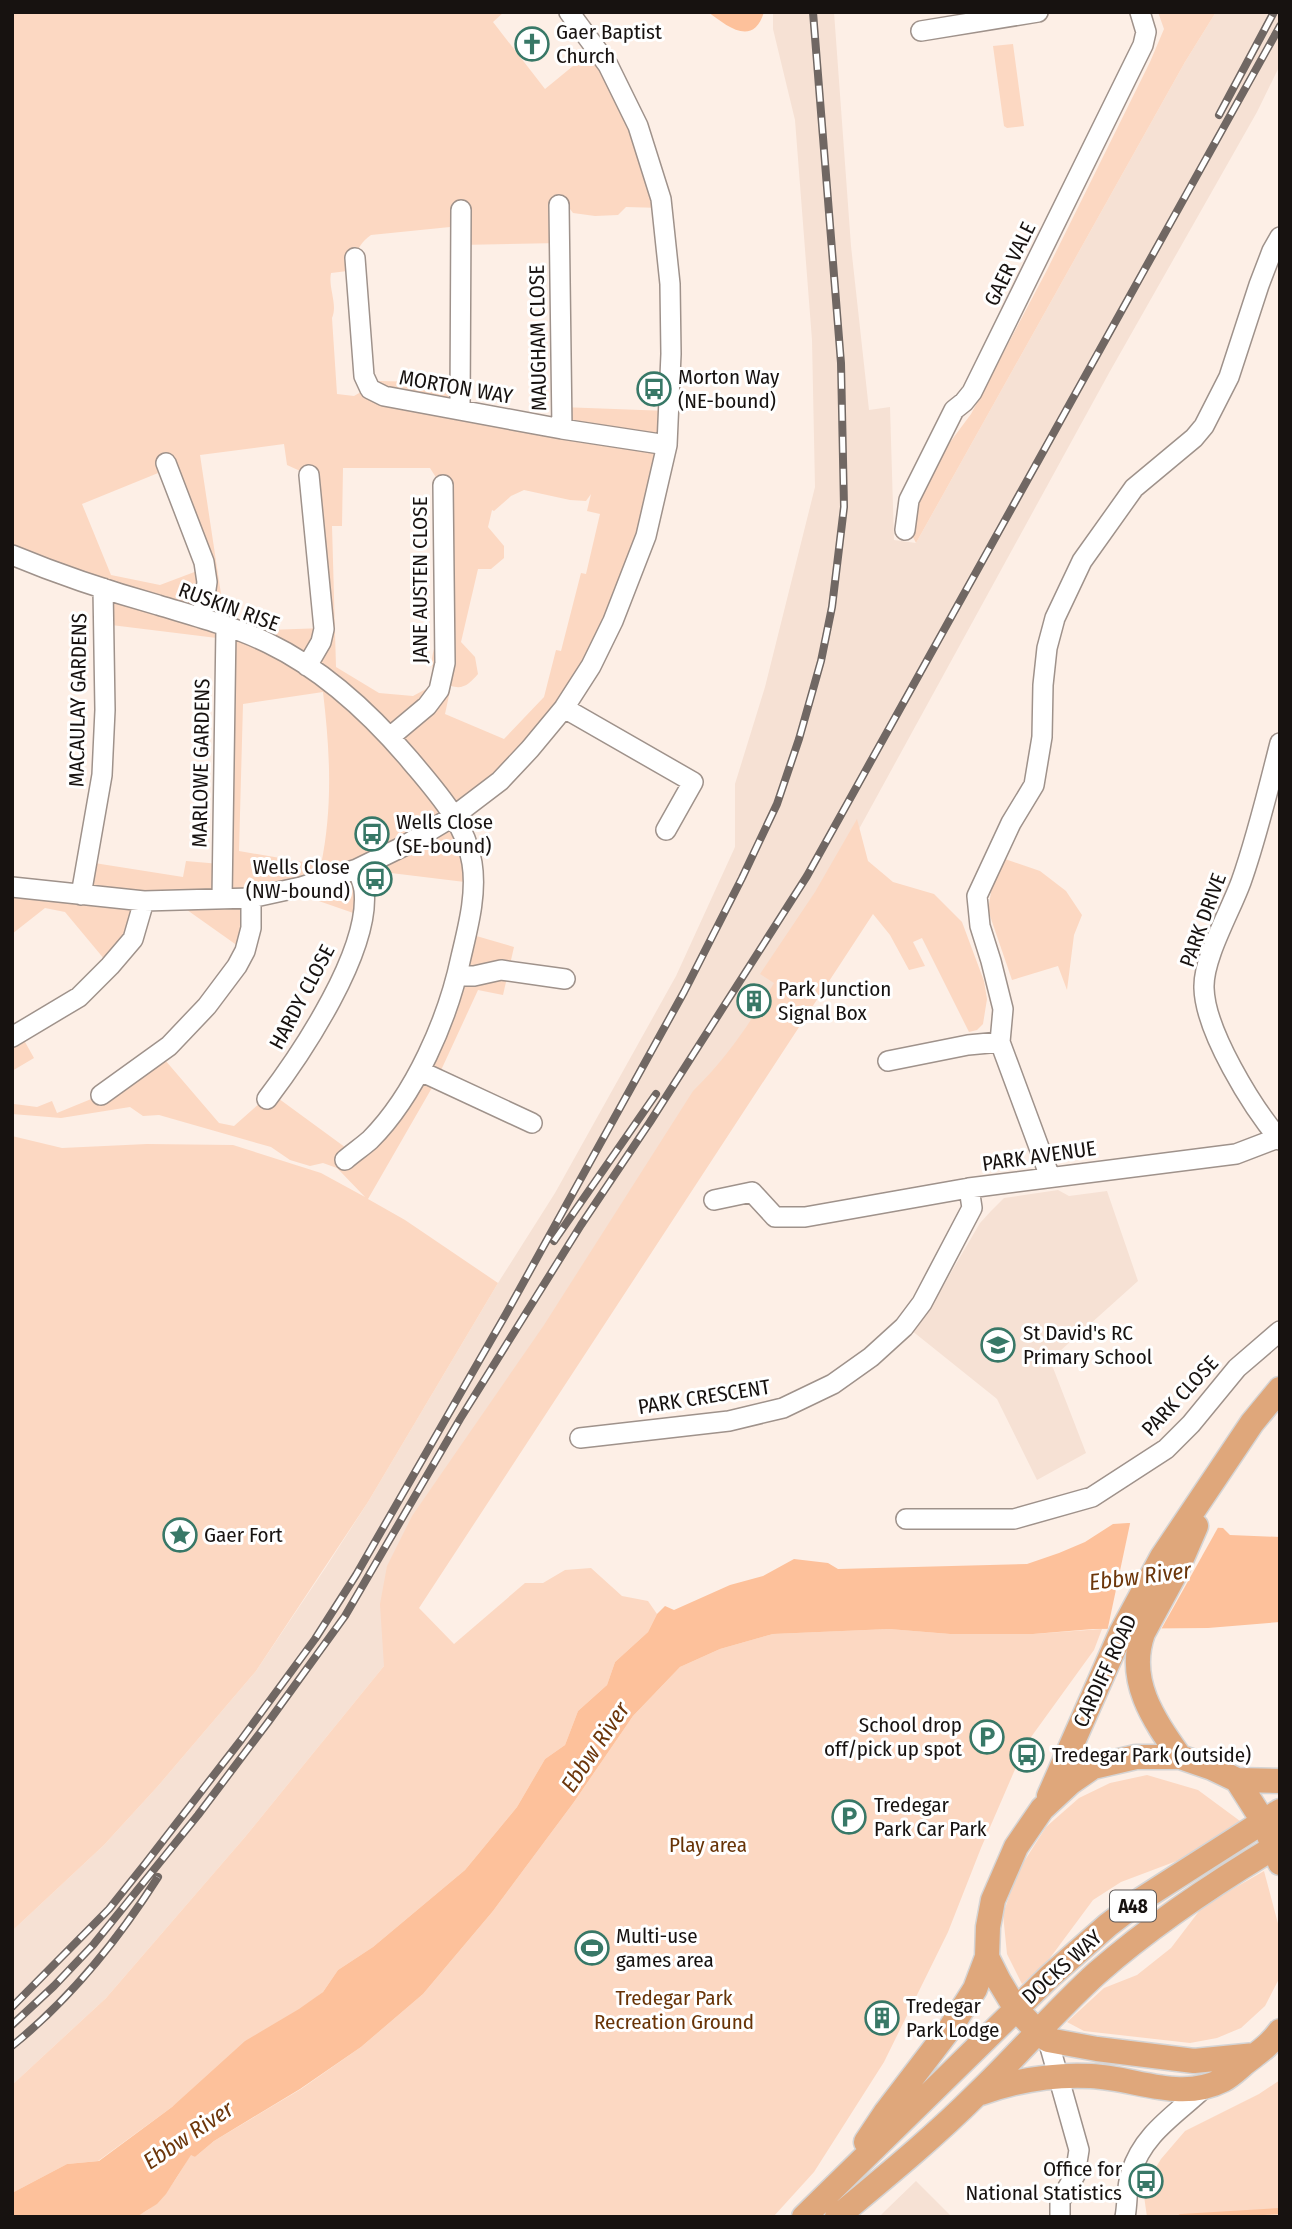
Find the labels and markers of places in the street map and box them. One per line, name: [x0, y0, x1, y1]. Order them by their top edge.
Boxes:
place label: Gaer Baptist Church: [556, 19, 662, 69]
church icon: Gaer Baptist Church: [513, 25, 551, 63]
place label: Morton Way (NE-bound): [678, 364, 780, 414]
bus stop icon: Morton Way (NE-bound): [635, 370, 673, 408]
place label: Wells Close (SE-bound): [396, 809, 493, 859]
bus stop icon: Wells Close (SE-bound): [353, 815, 391, 853]
place label: Wells Close (NW-bound): [246, 854, 350, 904]
bus stop icon: Wells Close (NW-bound): [356, 860, 394, 898]
place label: Park Junction Signal Box: [778, 976, 891, 1026]
building icon: Park Junction Signal Box: [735, 982, 773, 1020]
place label: St David's RC Primary School: [1023, 1320, 1153, 1370]
school or university icon: St David's RC Primary School: [979, 1326, 1017, 1364]
place icon: Gaer Fort: [161, 1516, 199, 1554]
place label: Gaer Fort: [204, 1522, 283, 1548]
place label: School drop off/pick up spot: [824, 1712, 962, 1762]
parking icon: School drop off/pick up spot: [968, 1718, 1006, 1756]
bus stop icon: Tredegar Park (outside): [1008, 1736, 1046, 1774]
place label: Tredegar Park (outside): [1052, 1742, 1251, 1768]
place label: Tredegar Park Car Park: [874, 1792, 987, 1842]
parking icon: Tredegar Park Car Park: [830, 1798, 868, 1836]
place label: Multi-use games area: [616, 1923, 714, 1973]
sports icon: Multi-use games area: [573, 1929, 611, 1967]
place label: Tredegar Park Lodge: [906, 1993, 999, 2043]
building icon: Tredegar Park Lodge: [863, 1999, 901, 2037]
place label: Office for National Statistics: [965, 2156, 1123, 2206]
bus stop icon: Office for National Statistics: [1127, 2162, 1165, 2200]

